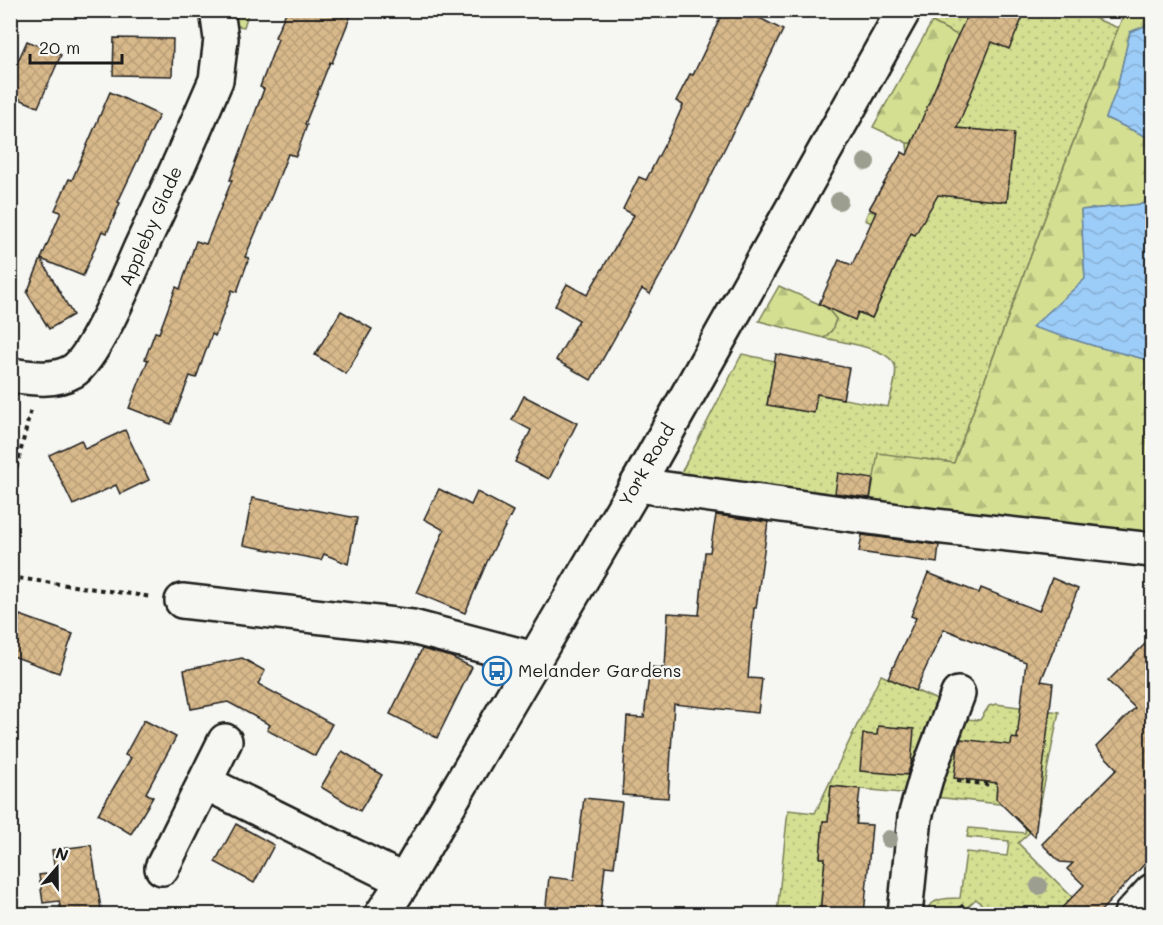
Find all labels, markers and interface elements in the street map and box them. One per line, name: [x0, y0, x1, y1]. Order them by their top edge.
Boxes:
scale bar: [30, 27, 122, 65]
text: 20 m: [39, 35, 80, 59]
street label: Appleby Glade: [113, 162, 187, 289]
street label: York Road: [613, 419, 679, 510]
bus stop icon: Melander Gardens: [481, 655, 513, 687]
place label: Melander Gardens: [518, 658, 681, 682]
north arrow: [27, 838, 87, 898]
text: N: [53, 841, 72, 865]

